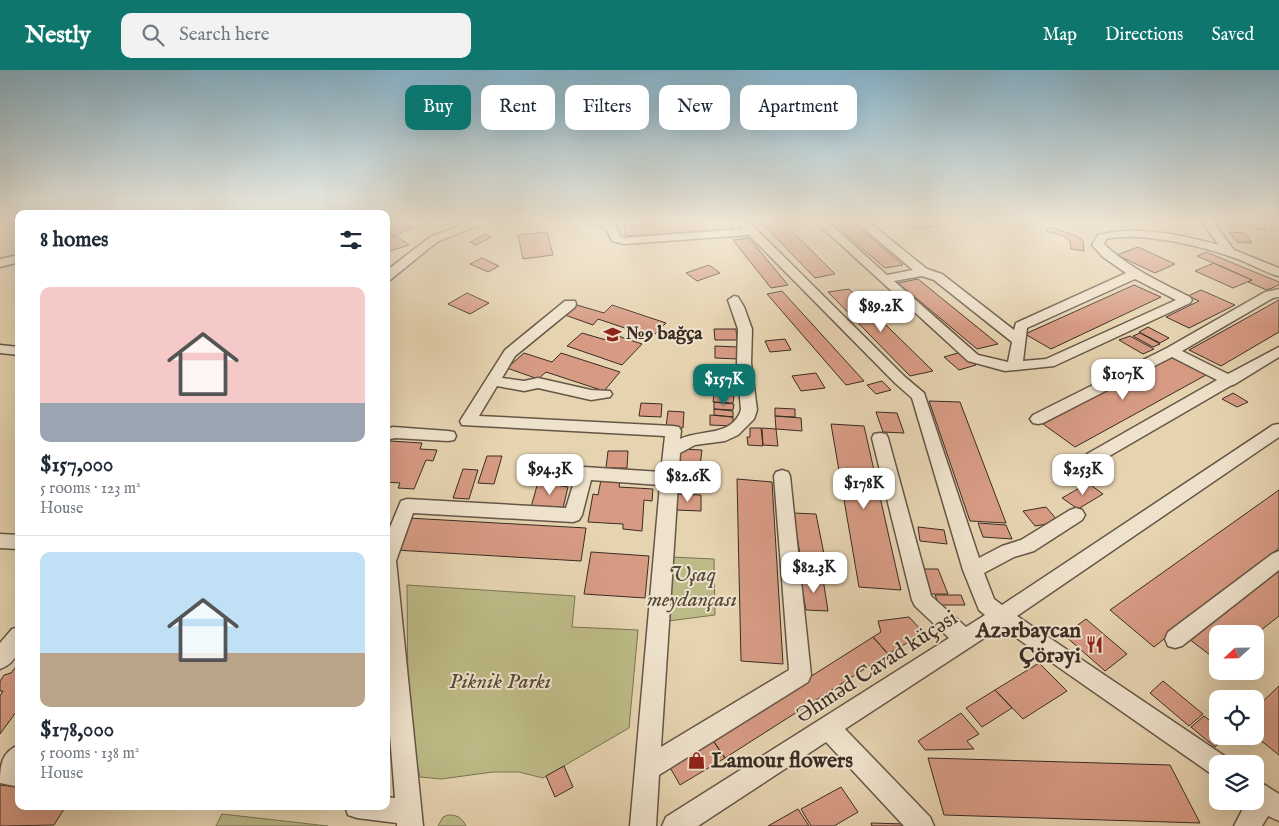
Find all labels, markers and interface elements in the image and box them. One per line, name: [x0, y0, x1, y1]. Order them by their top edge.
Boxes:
search box: [121, 13, 471, 58]
text: Nestly: [25, 20, 91, 51]
icon: search: [139, 21, 167, 49]
text: Search here: [179, 23, 269, 47]
text: Map: [1043, 24, 1077, 47]
text: Directions: [1105, 24, 1183, 47]
text: Saved: [1211, 24, 1254, 47]
chip: Buy: [405, 85, 471, 130]
chip: Rent: [481, 85, 555, 130]
chip: Filters: [565, 85, 649, 130]
chip: New: [659, 85, 730, 130]
chip: Apartment: [740, 85, 857, 130]
icon: filters: [337, 226, 365, 254]
text: 8 homes: [40, 227, 108, 254]
pin: $89.2K: [840, 290, 922, 333]
text: $89.2K: [859, 297, 903, 317]
icon: home: [158, 319, 248, 409]
place label: №9 bağça: [626, 322, 703, 346]
school or university icon: №9 bağça: [602, 324, 622, 344]
pin: $107K: [1088, 358, 1158, 401]
pin: $157K: [689, 364, 759, 406]
text: $107K: [1102, 365, 1144, 385]
text: $157K: [704, 370, 744, 390]
text: $157,000: [40, 452, 113, 479]
pin: $94.3K: [509, 454, 591, 496]
pin: $253K: [1048, 454, 1118, 496]
text: $94.3K: [528, 460, 572, 480]
pin: $82.6K: [647, 460, 729, 503]
text: $253K: [1063, 460, 1103, 480]
text: $82.6K: [666, 467, 710, 487]
pin: $178K: [829, 468, 899, 510]
text: $178K: [844, 474, 884, 494]
text: 5 rooms · 123 m²: [40, 479, 141, 499]
text: House: [40, 499, 83, 519]
pin: $82.3K: [773, 552, 855, 594]
text: $82.3K: [792, 558, 836, 578]
park label: Uşaq meydançası: [647, 561, 737, 614]
icon: home: [158, 585, 248, 675]
street label: Əhməd Cavad küçəsi: [791, 604, 963, 730]
place label: Azərbaycan Çörəyi: [975, 617, 1081, 670]
north arrow: [1209, 625, 1264, 680]
map controls: [1209, 625, 1264, 810]
restaurant icon: Azərbaycan Çörəyi: [1085, 634, 1105, 654]
park label: Piknik Parkı: [449, 668, 551, 696]
button: locate: [1209, 690, 1264, 745]
text: $178,000: [40, 717, 114, 744]
text: 5 rooms · 138 m²: [40, 744, 139, 764]
place label: Lamour flowers: [711, 747, 853, 775]
shop icon: Lamour flowers: [687, 751, 707, 771]
button: layers: [1209, 755, 1264, 810]
text: House: [40, 764, 83, 784]

